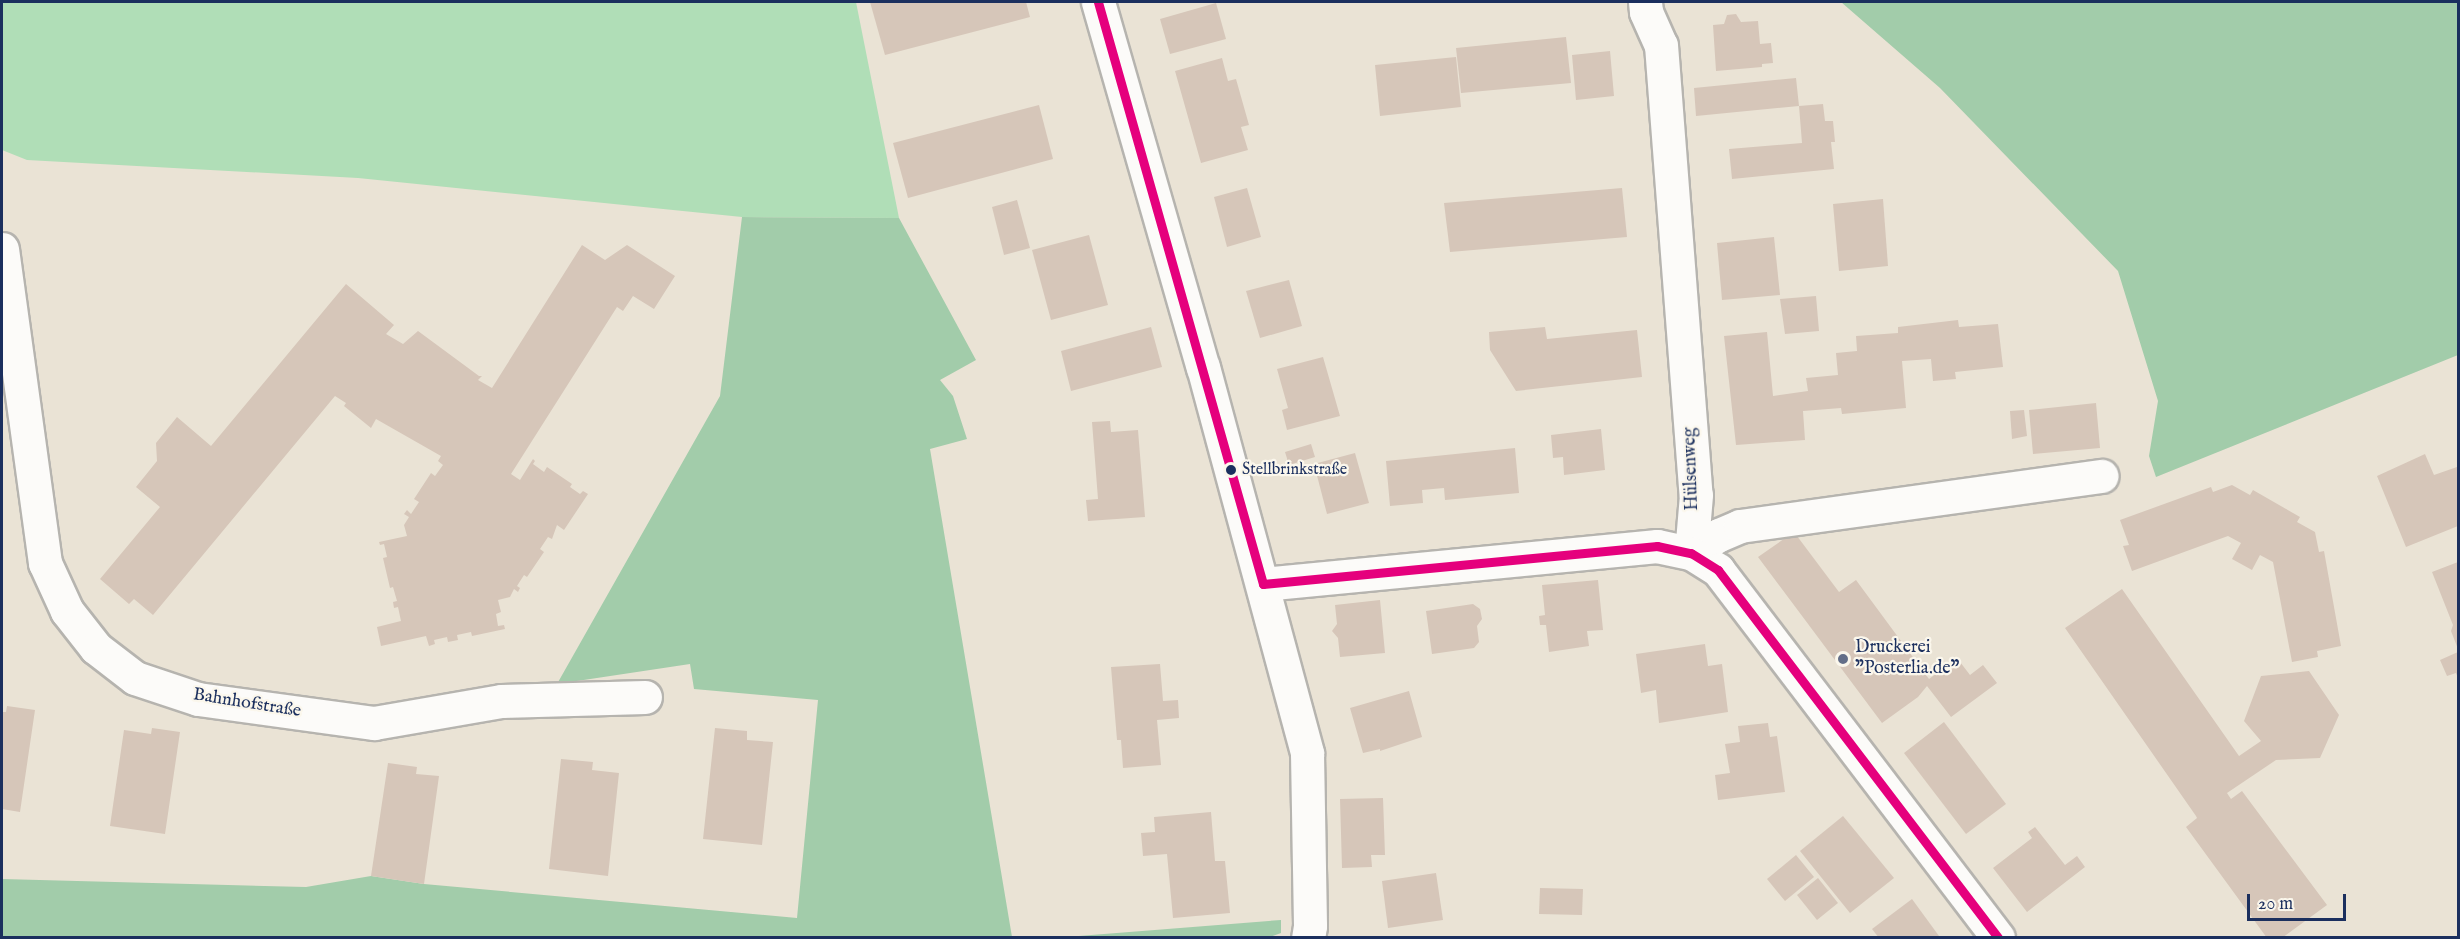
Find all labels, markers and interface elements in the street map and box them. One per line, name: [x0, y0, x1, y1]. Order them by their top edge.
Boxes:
street label: Hülsenweg: [1680, 427, 1704, 511]
place label: Stellbrinkstraße: [1242, 460, 1347, 480]
marker: Stellbrinkstraße: [1225, 464, 1237, 476]
place label: Druckerei "Posterlia.de": [1855, 638, 1960, 680]
marker: Druckerei "Posterlia.de": [1836, 652, 1850, 666]
street label: Bahnhofstraße: [191, 685, 303, 723]
scale bar: [2250, 882, 2349, 920]
text: 20 m: [2258, 893, 2293, 916]

